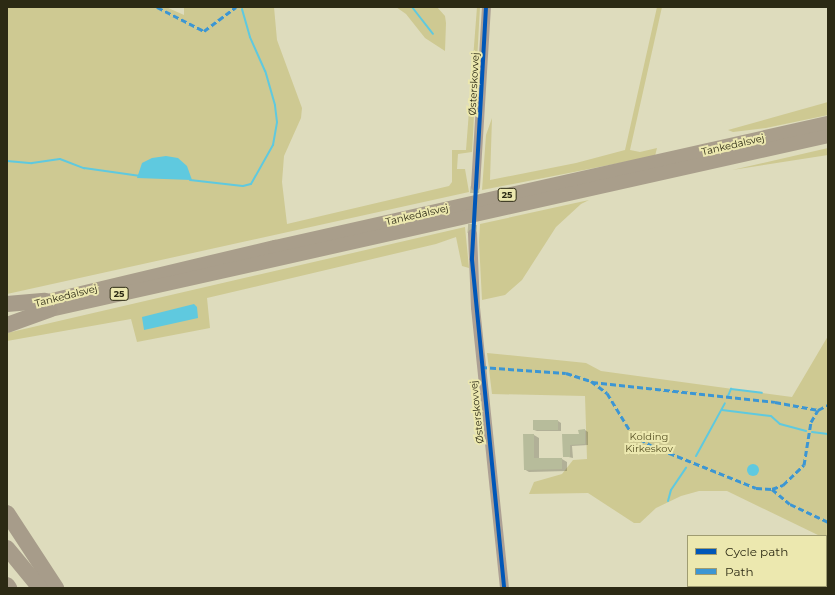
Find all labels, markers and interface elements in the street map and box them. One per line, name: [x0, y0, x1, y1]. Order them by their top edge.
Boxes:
street label: Østerskovvej: [466, 52, 482, 116]
street label: Tankedalsvej: [700, 132, 766, 158]
road number: 25: [497, 188, 517, 202]
street label: Tankedalsvej: [384, 202, 450, 228]
street label: Tankedalsvej: [33, 282, 99, 310]
road number: 25: [109, 287, 129, 301]
street label: Østerskovvej: [468, 380, 486, 444]
park label: Kolding Kirkeskov: [625, 430, 673, 454]
legend: [687, 535, 827, 587]
text: Cycle path: [725, 544, 788, 559]
text: Path: [725, 564, 754, 579]

